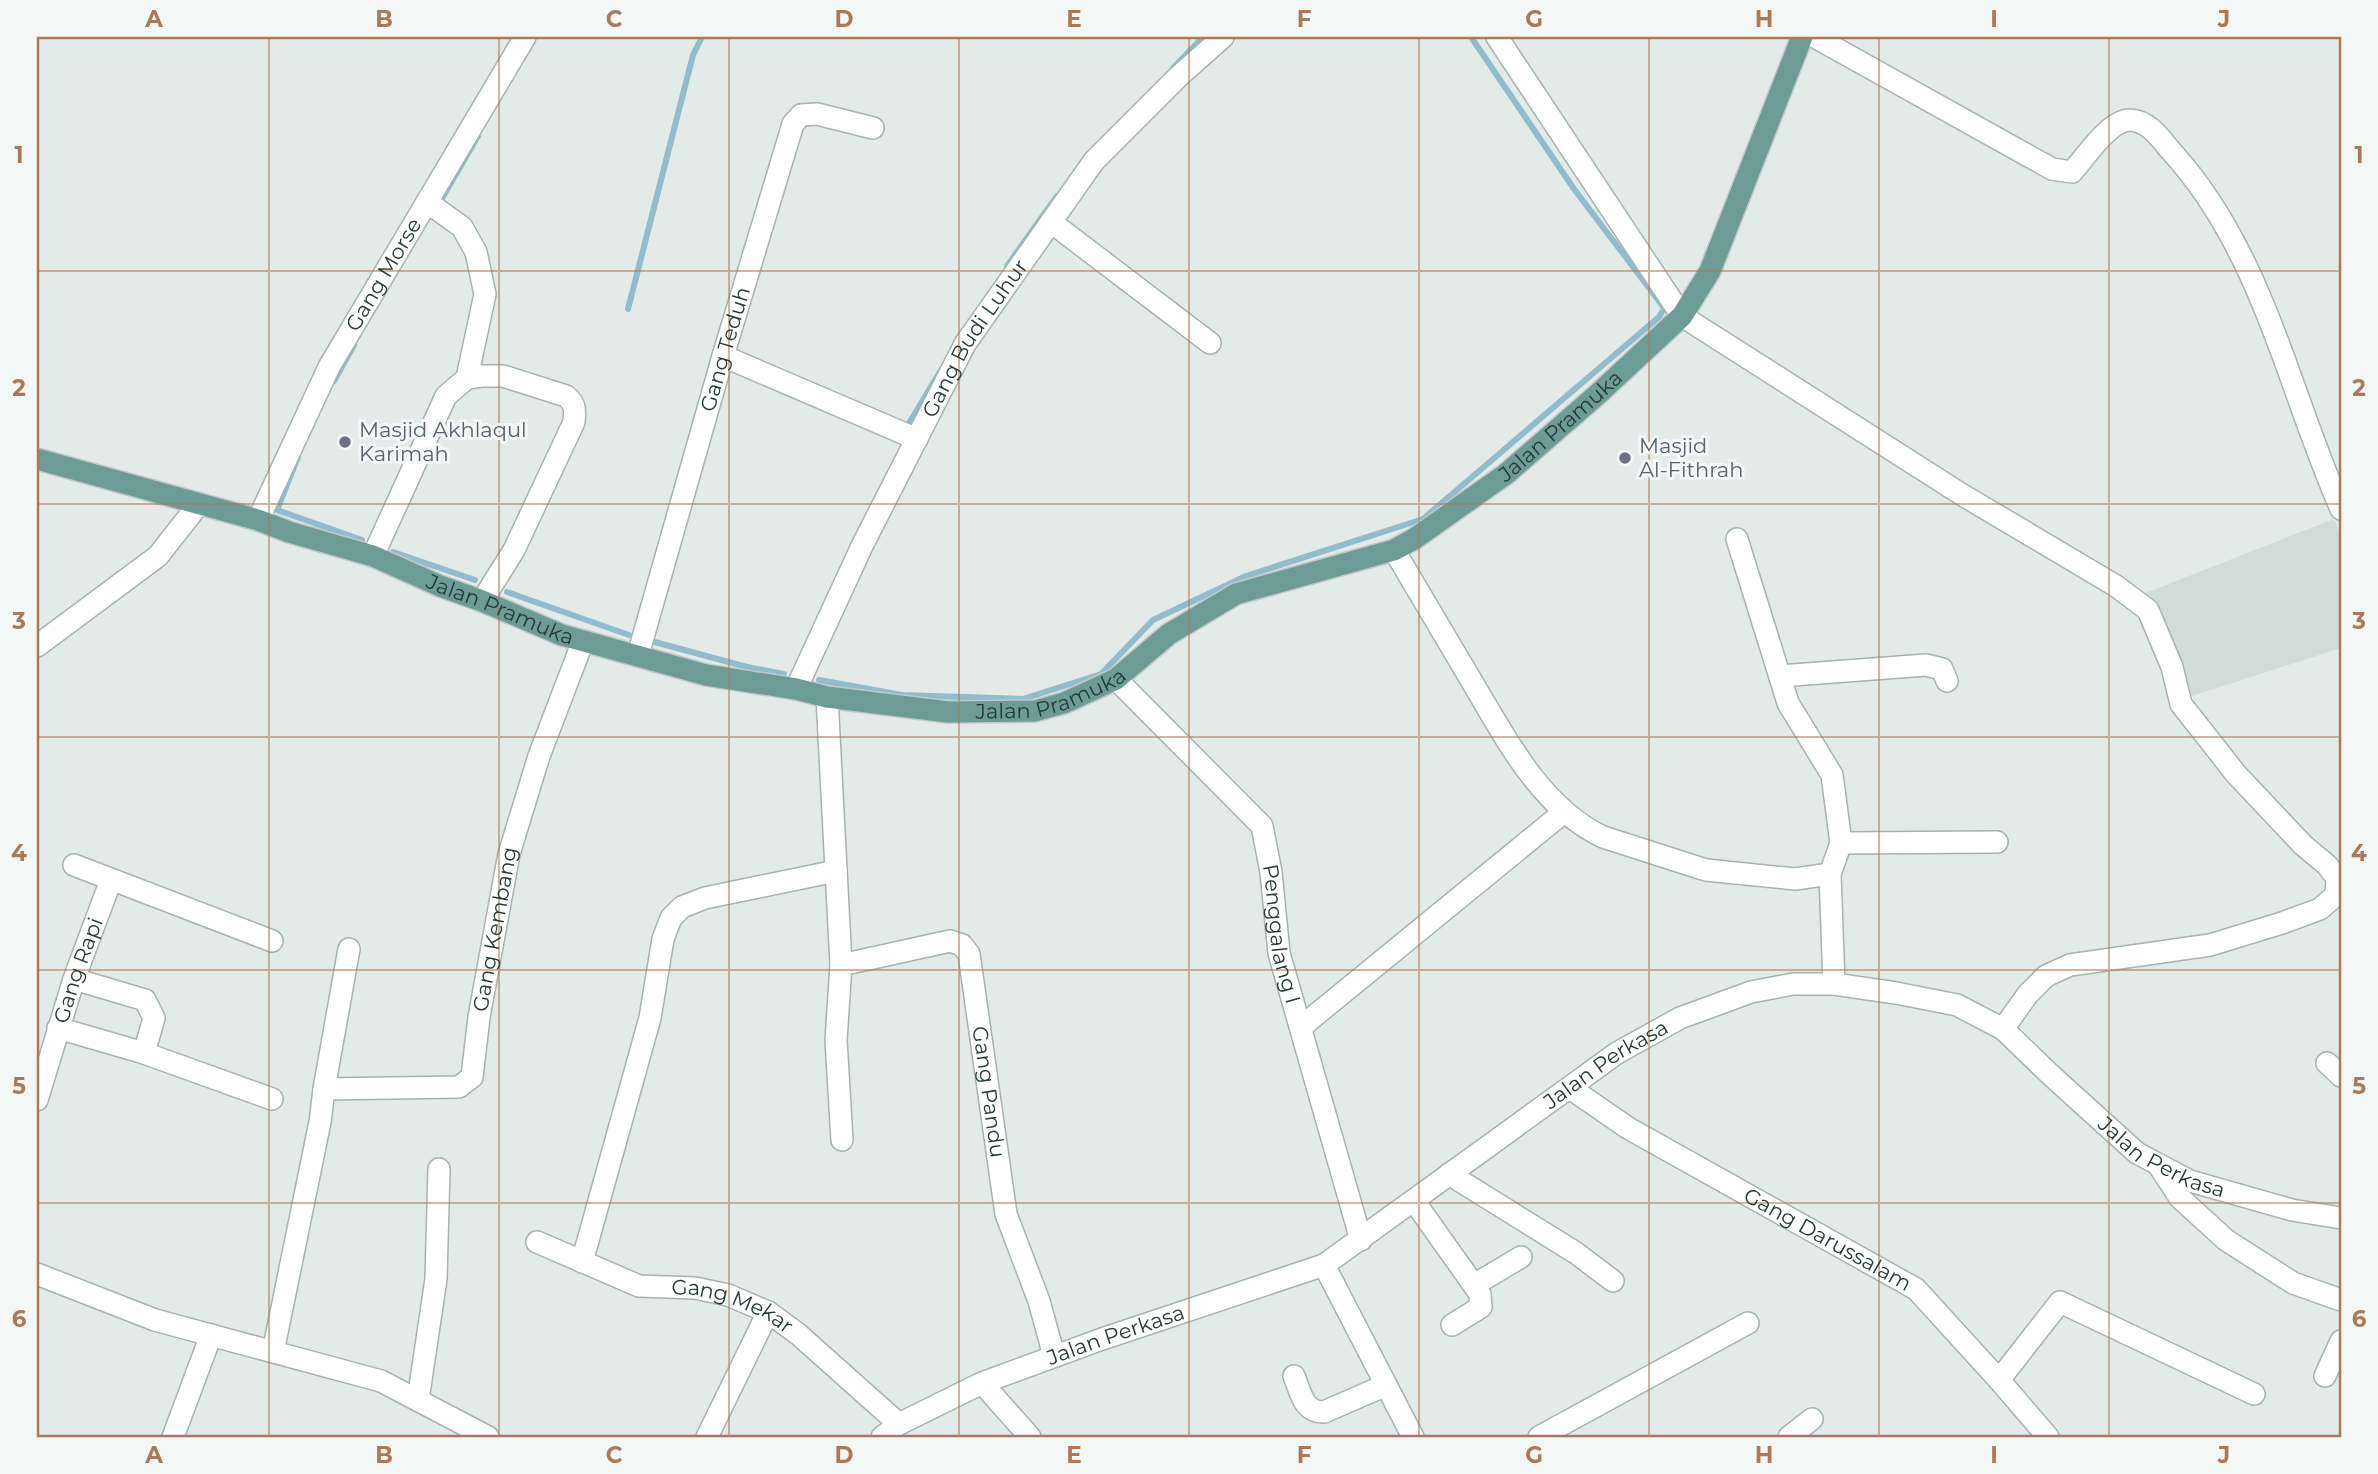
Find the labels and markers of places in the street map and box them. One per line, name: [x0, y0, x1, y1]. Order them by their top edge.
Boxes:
place label: Masjid Akhlaqul Karimah: [359, 417, 527, 466]
place label: Masjid Al-Fithrah: [1639, 433, 1743, 482]
marker: Masjid Akhlaqul Karimah: [337, 434, 353, 450]
marker: Masjid Al-Fithrah: [1617, 450, 1633, 466]

